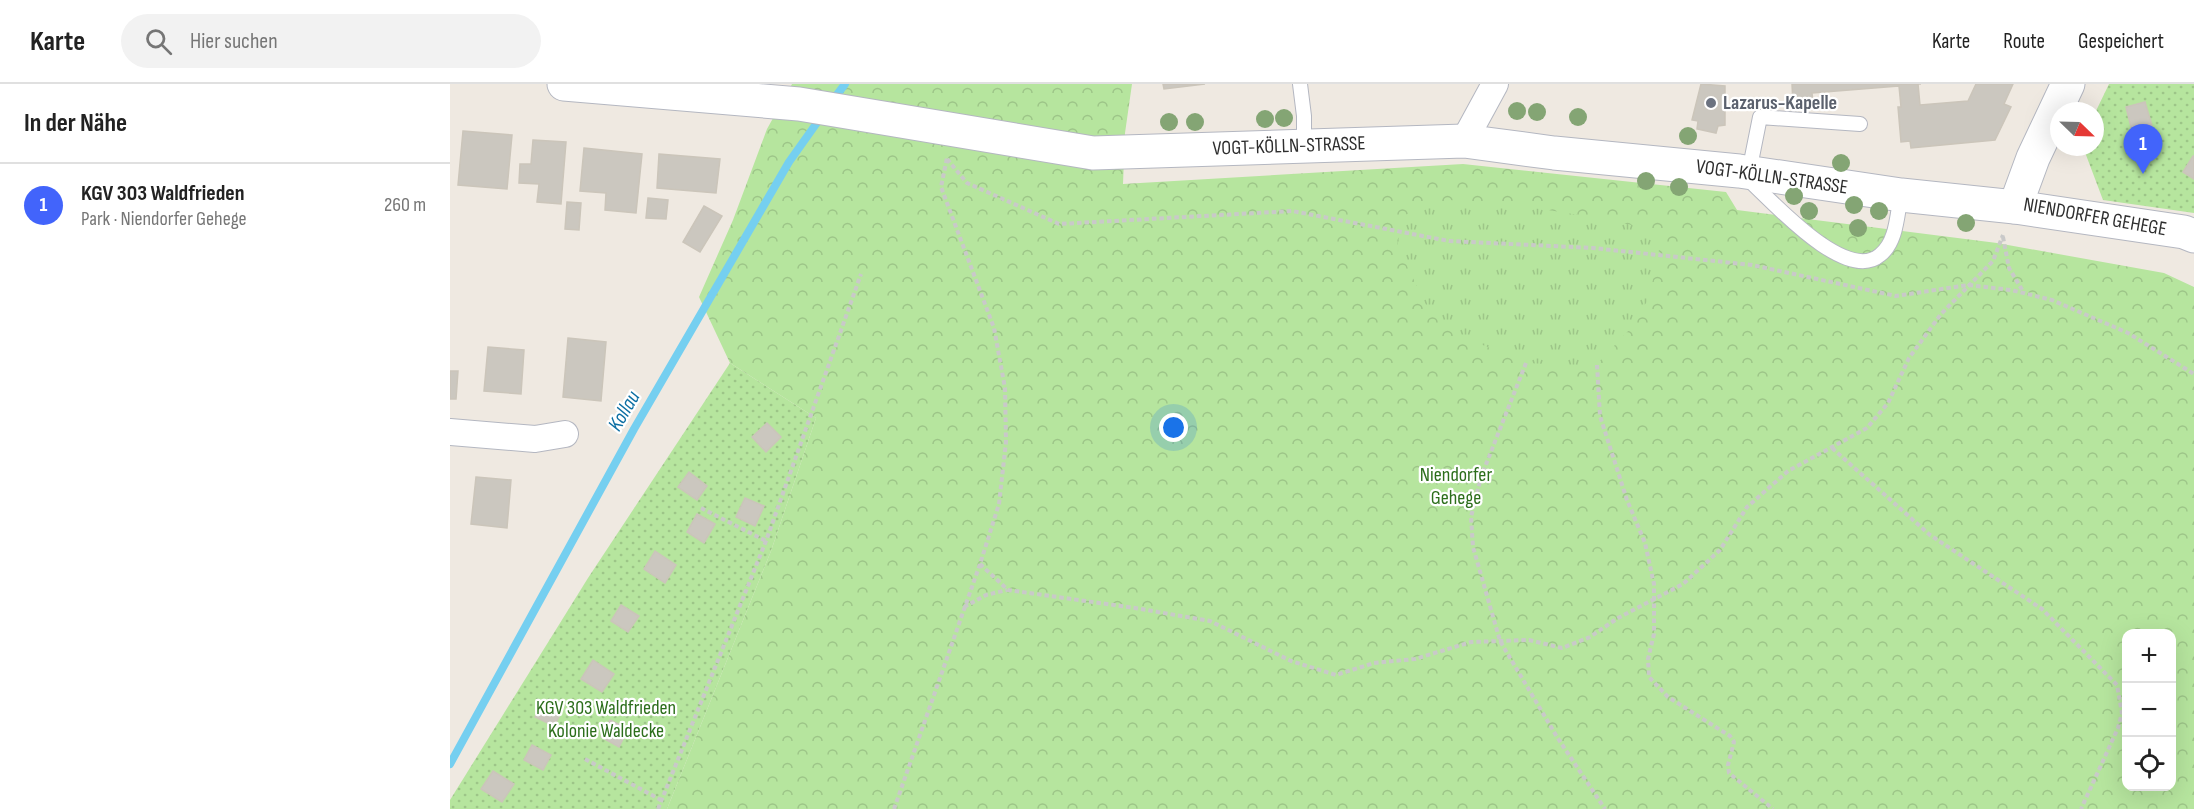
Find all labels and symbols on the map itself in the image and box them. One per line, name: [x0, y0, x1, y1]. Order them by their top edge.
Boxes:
place label: Lazarus-Kapelle: [1723, 91, 1837, 115]
marker: Lazarus-Kapelle: [1704, 96, 1718, 110]
north arrow: [2050, 102, 2104, 156]
pin: 1: [2124, 124, 2162, 174]
street label: VOGT-KÖLLN-STRASSE: [1212, 131, 1366, 161]
street label: VOGT-KÖLLN-STRASSE: [1695, 154, 1849, 200]
street label: NIENDORFER GEHEGE: [2022, 193, 2168, 241]
water label: Kollau: [603, 386, 646, 436]
your location: [1159, 413, 1188, 442]
park label: Niendorfer Gehege: [1420, 463, 1492, 510]
park label: KGV 303 Waldfrieden Kolonie Waldecke: [536, 696, 676, 743]

